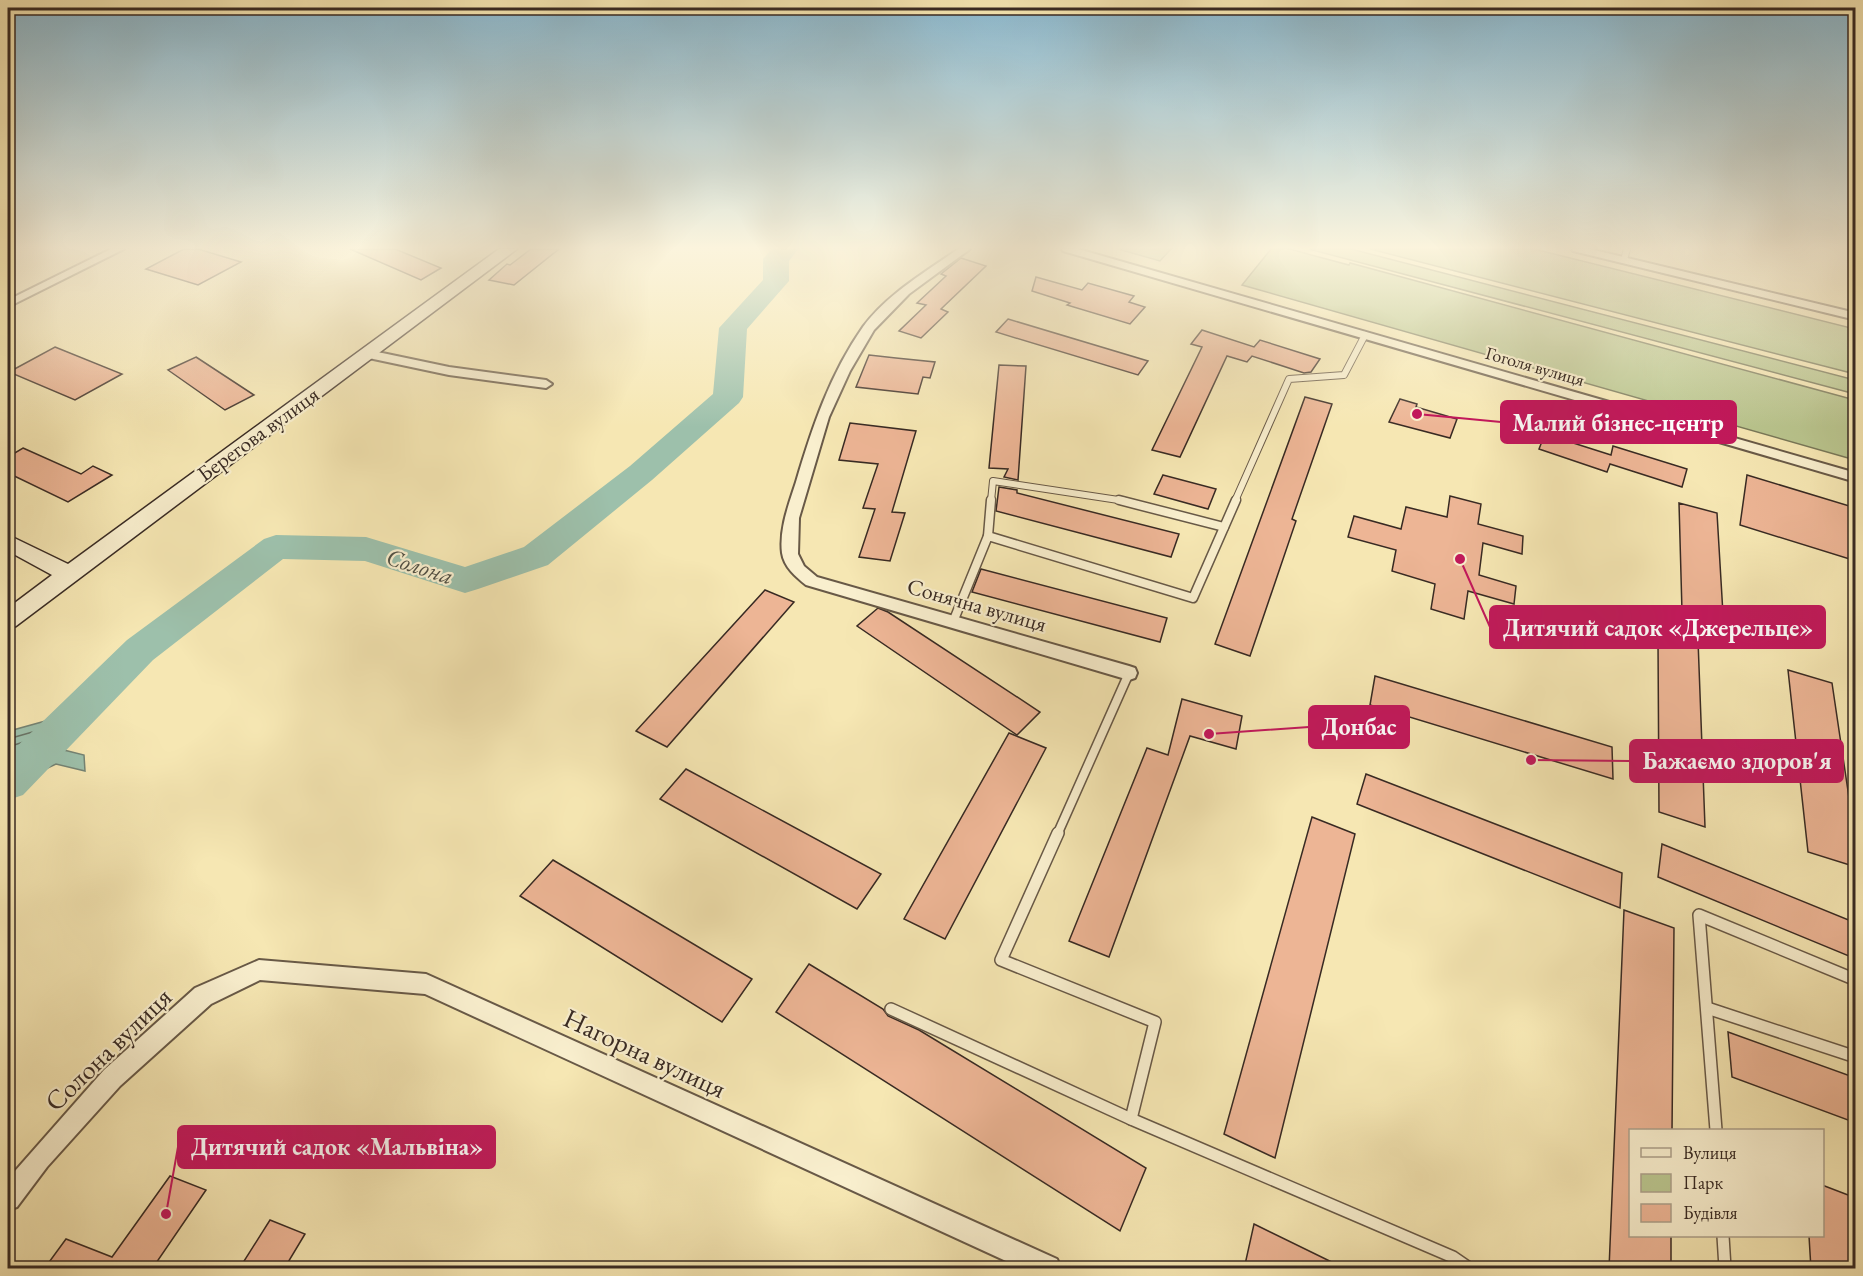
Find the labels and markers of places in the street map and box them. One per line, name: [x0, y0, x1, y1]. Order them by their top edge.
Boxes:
callout: Малий бізнес-центр: [1501, 401, 1736, 443]
callout: Дитячий садок «Джерельце»: [1490, 606, 1825, 648]
callout: Донбас: [1309, 706, 1409, 748]
callout: Бажаємо здоров'я: [1630, 740, 1843, 782]
callout: Дитячий садок «Мальвіна»: [178, 1126, 495, 1168]

